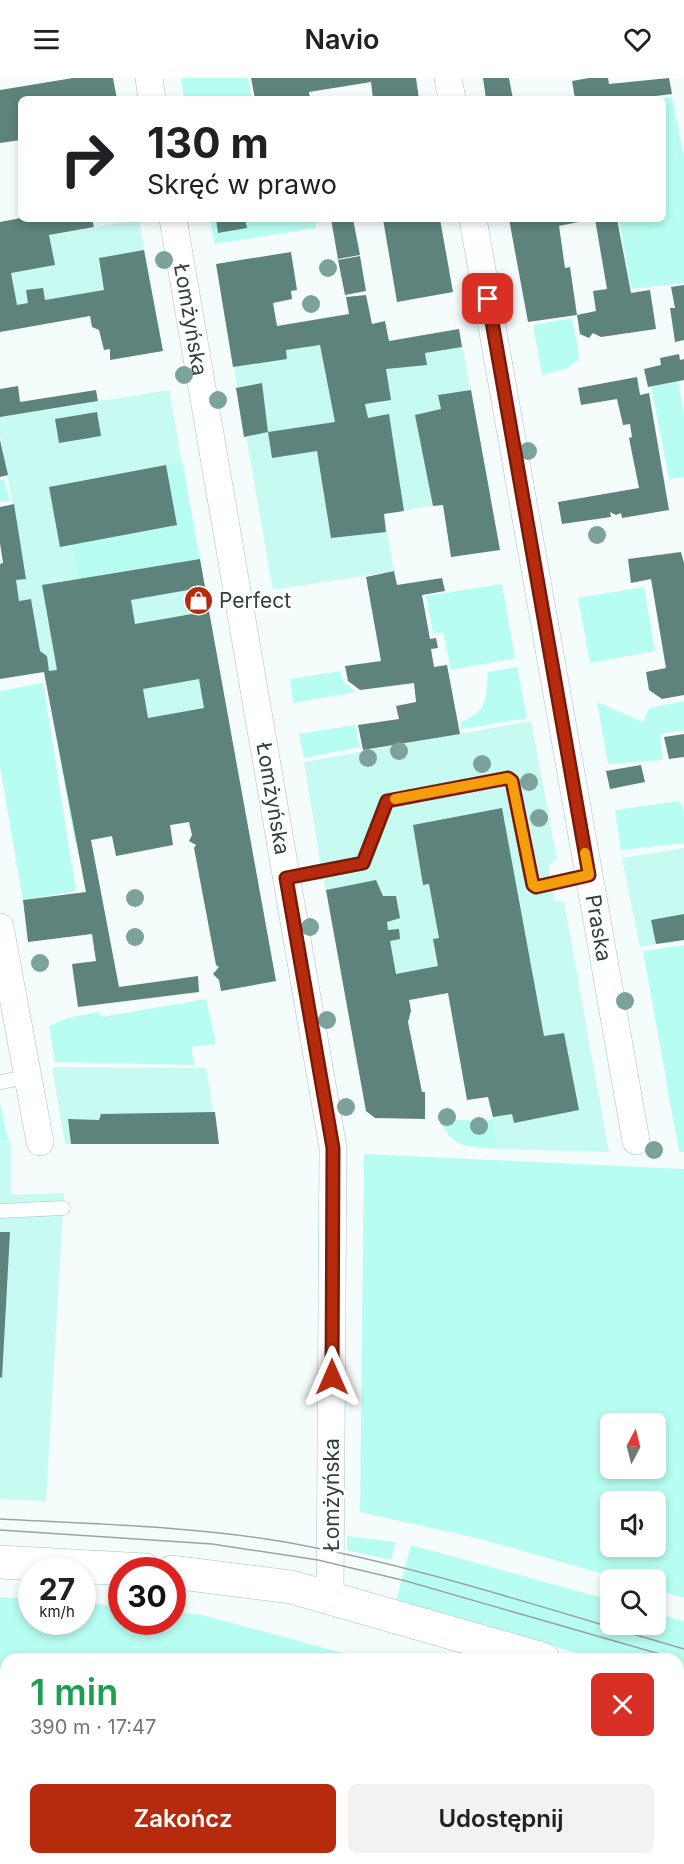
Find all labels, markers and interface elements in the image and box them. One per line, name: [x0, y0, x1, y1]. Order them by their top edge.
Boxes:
icon: menu: [30, 23, 63, 56]
text: Navio: [305, 23, 379, 56]
icon: heart: [621, 23, 654, 56]
text: 130 m: [147, 117, 269, 168]
icon: right: [48, 120, 126, 198]
text: Skręć w prawo: [147, 168, 337, 201]
street label: Łomżyńska: [169, 261, 213, 378]
pin: [462, 273, 513, 324]
icon: arrive: [471, 282, 504, 315]
shop icon: Perfect: [182, 585, 214, 617]
place label: Perfect: [219, 588, 291, 613]
street label: Łomżyńska: [251, 740, 295, 857]
street label: Praska: [581, 892, 617, 963]
position arrow: [300, 1345, 364, 1409]
north arrow: [600, 1413, 666, 1479]
map controls: [600, 1413, 666, 1635]
street label: Łomżyńska: [319, 1438, 344, 1552]
button: sound: [600, 1491, 666, 1557]
speed limit sign: 30: [108, 1557, 186, 1635]
button: search: [600, 1569, 666, 1635]
text: 27: [39, 1571, 75, 1607]
text: km/h: [39, 1602, 75, 1621]
text: 1 min: [30, 1670, 118, 1714]
button: close: [591, 1673, 654, 1736]
text: 390 m · 17:47: [30, 1715, 156, 1739]
button: Zakończ: [30, 1784, 336, 1853]
button: Udostępnij: [348, 1784, 654, 1853]

